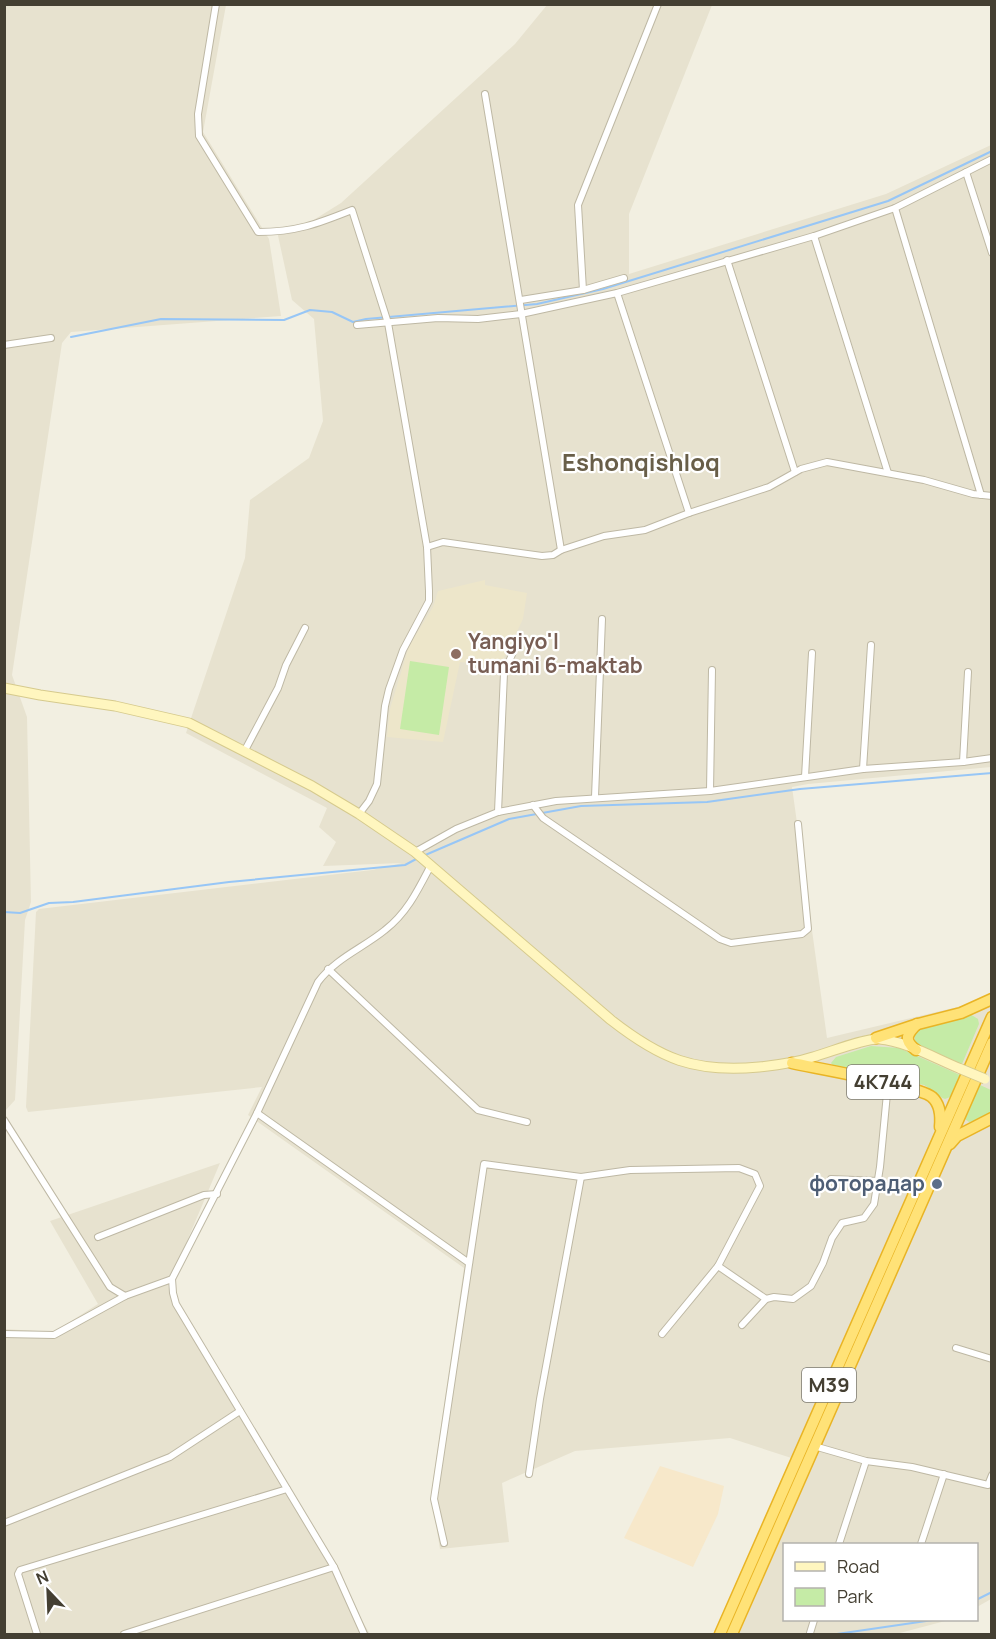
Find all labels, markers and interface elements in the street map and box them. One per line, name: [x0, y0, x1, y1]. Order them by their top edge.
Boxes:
district label: Eshonqishloq: [562, 445, 720, 478]
place label: Yangiyo'l tumani 6-maktab: [468, 627, 643, 679]
marker: Yangiyo'l tumani 6-maktab: [449, 647, 463, 661]
road number: 4К744: [847, 1065, 919, 1099]
place label: фоторадар: [809, 1169, 925, 1197]
marker: фоторадар: [930, 1177, 944, 1191]
road number: M39: [802, 1368, 856, 1402]
legend: [783, 1543, 978, 1621]
text: Road: [837, 1554, 880, 1578]
north arrow: [18, 1561, 78, 1621]
text: N: [33, 1565, 52, 1590]
text: Park: [837, 1584, 874, 1608]

